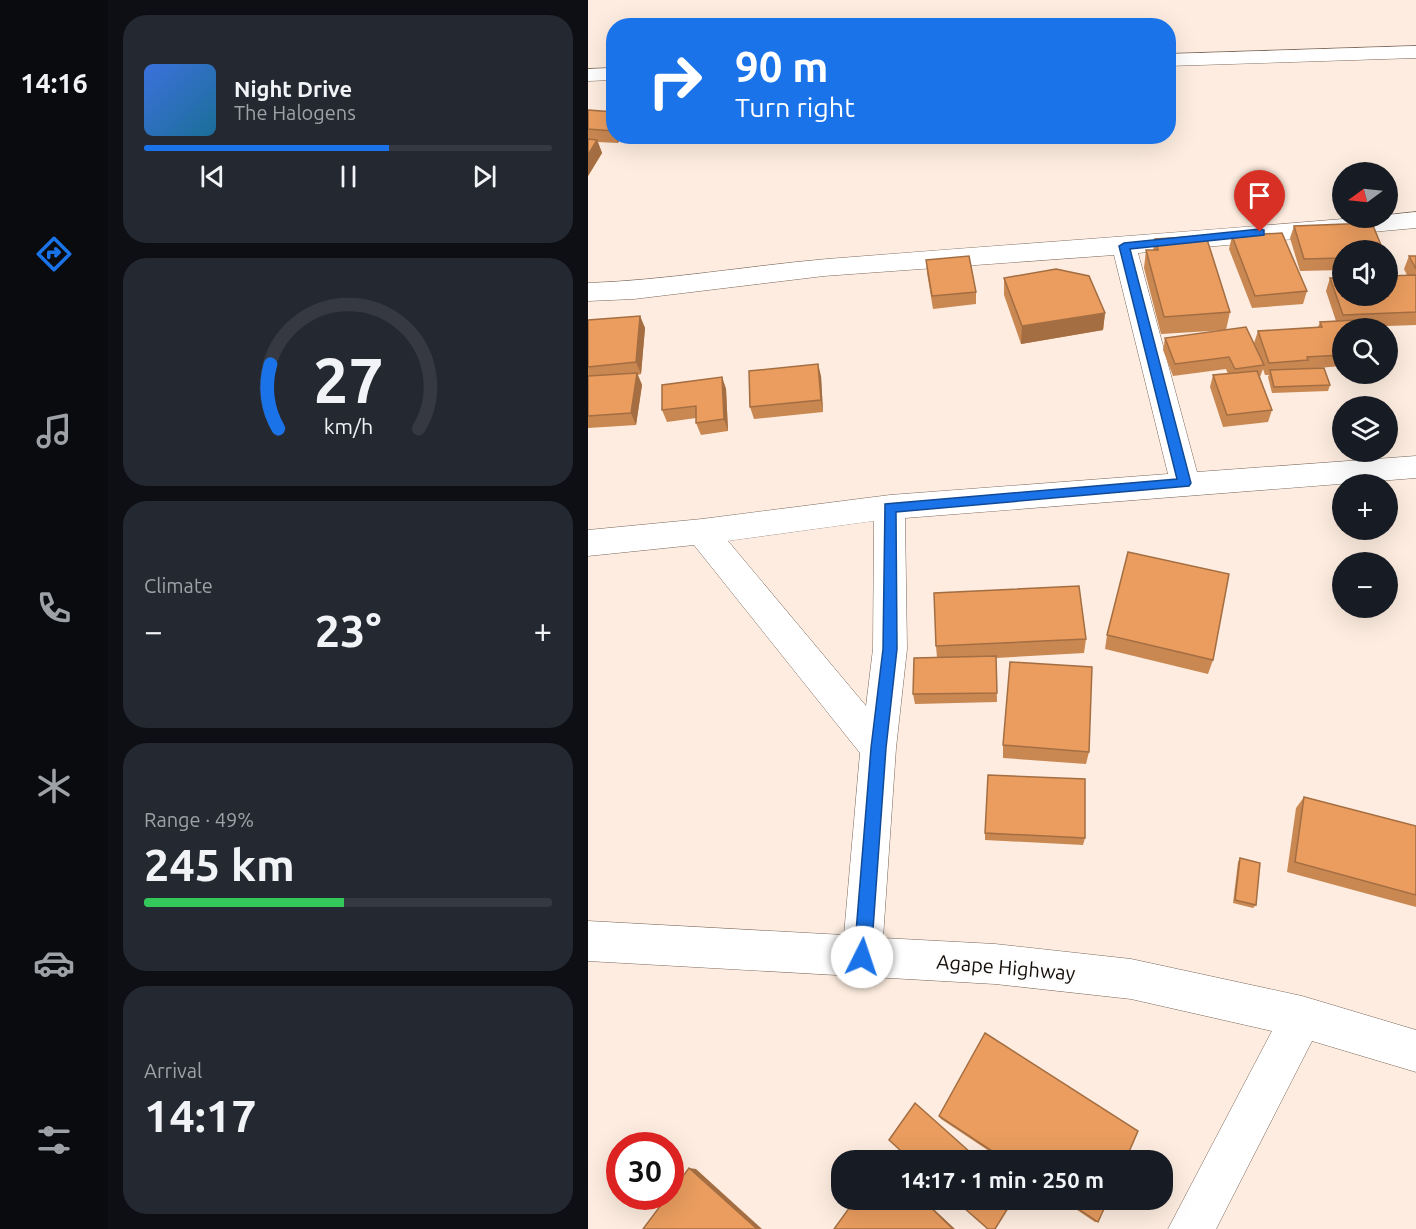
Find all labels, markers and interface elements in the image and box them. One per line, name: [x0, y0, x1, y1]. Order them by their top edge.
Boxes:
icon: right: [636, 42, 714, 120]
text: 90 m: [735, 43, 829, 90]
text: 14:16: [20, 68, 88, 98]
text: Night Drive: [234, 76, 352, 101]
text: Turn right: [735, 92, 855, 122]
text: The Halogens: [234, 101, 356, 124]
icon: previous: [196, 160, 229, 193]
icon: pause: [332, 160, 365, 193]
icon: next: [468, 160, 501, 193]
north arrow: [1332, 162, 1398, 228]
map controls: [1332, 162, 1398, 618]
pin: [1234, 170, 1285, 232]
icon: arrive: [1243, 179, 1276, 212]
icon: directions: [33, 233, 75, 275]
button: sound: [1332, 240, 1398, 306]
button: search: [1332, 318, 1398, 384]
text: 27: [313, 345, 383, 415]
button: layers: [1332, 396, 1398, 462]
icon: music: [33, 410, 75, 452]
text: km/h: [323, 414, 373, 438]
button: +: [1332, 474, 1398, 540]
button: −: [1332, 552, 1398, 618]
text: Climate: [144, 574, 213, 597]
icon: phone: [33, 587, 75, 629]
text: 23°: [315, 605, 381, 656]
text: −: [144, 612, 163, 649]
text: +: [533, 612, 552, 649]
icon: climate: [33, 765, 75, 807]
text: Range · 49%: [144, 808, 254, 831]
text: 245 km: [144, 839, 295, 890]
position arrow: [830, 925, 894, 989]
icon: car: [33, 942, 75, 984]
street label: Agape Highway: [936, 949, 1077, 985]
text: Arrival: [144, 1059, 202, 1082]
text: 14:17: [144, 1090, 257, 1141]
icon: filters: [33, 1119, 75, 1161]
speed limit sign: 30: [606, 1132, 684, 1210]
text: 14:17 · 1 min · 250 m: [900, 1167, 1104, 1192]

